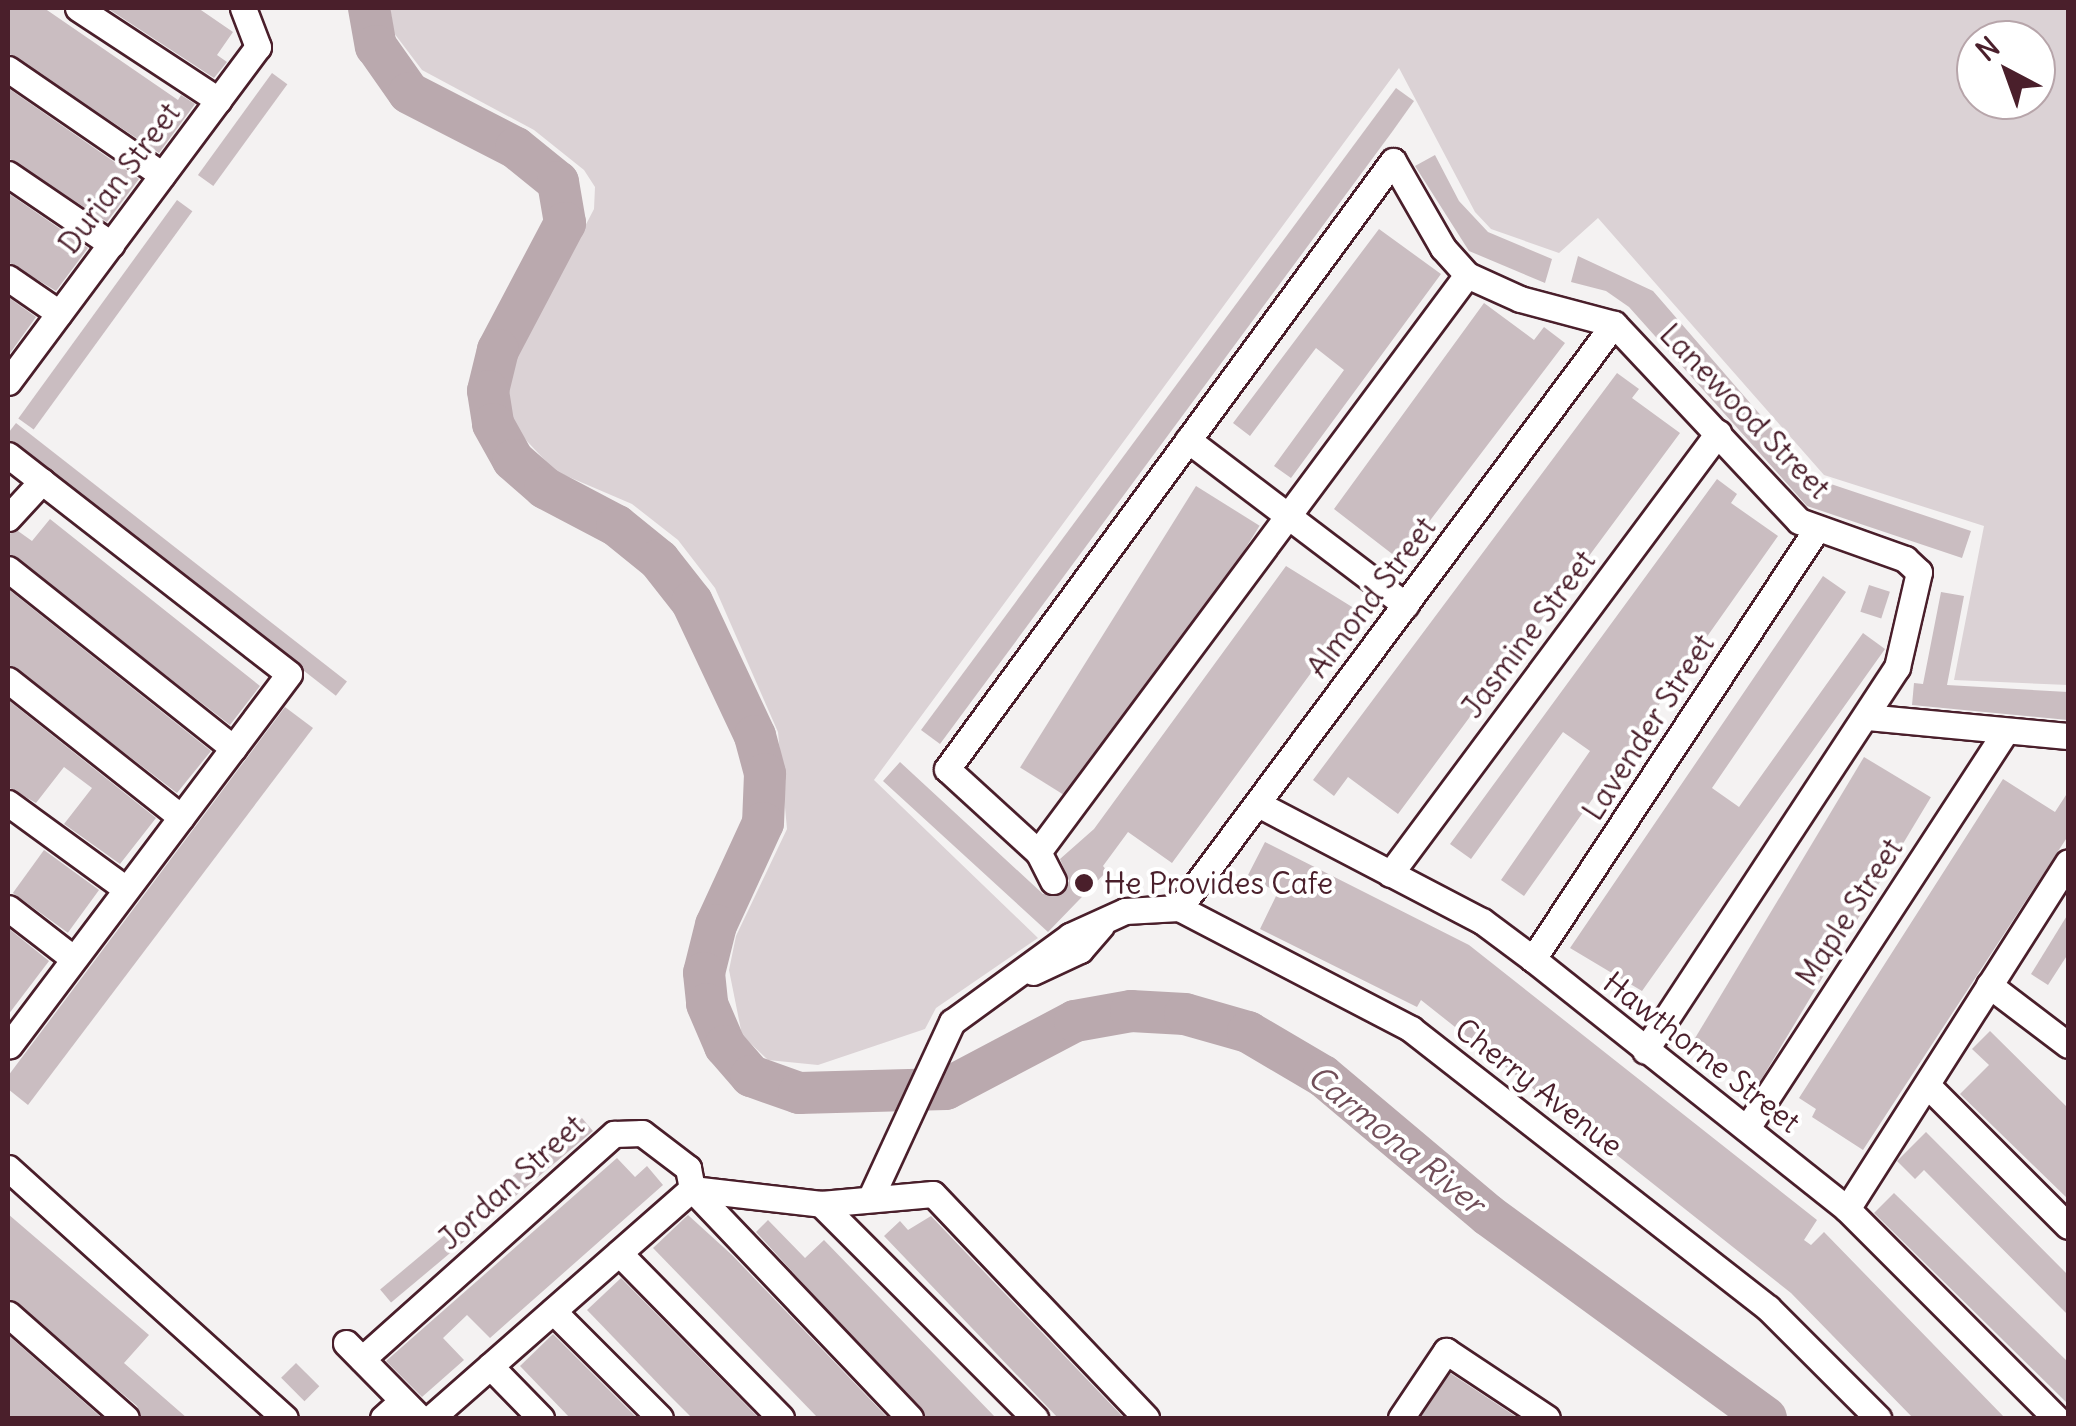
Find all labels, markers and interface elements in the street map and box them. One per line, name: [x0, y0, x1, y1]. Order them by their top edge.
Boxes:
north arrow: [1956, 20, 2056, 120]
text: N: [1969, 29, 2007, 69]
street label: Durian Street: [51, 96, 187, 260]
street label: Lanewood Street: [1653, 316, 1837, 506]
street label: Almond Street: [1299, 510, 1443, 684]
street label: Jasmine Street: [1454, 543, 1602, 725]
street label: Lavender Street: [1575, 627, 1721, 827]
street label: Maple Street: [1788, 832, 1910, 992]
place label: He Provides Cafe: [1104, 865, 1333, 901]
marker: He Provides Cafe: [1073, 872, 1095, 894]
street label: Hawthorne Street: [1597, 964, 1807, 1140]
street label: Cherry Avenue: [1448, 1010, 1630, 1164]
water label: Carmona River: [1300, 1057, 1492, 1223]
street label: Jordan Street: [431, 1107, 591, 1257]

